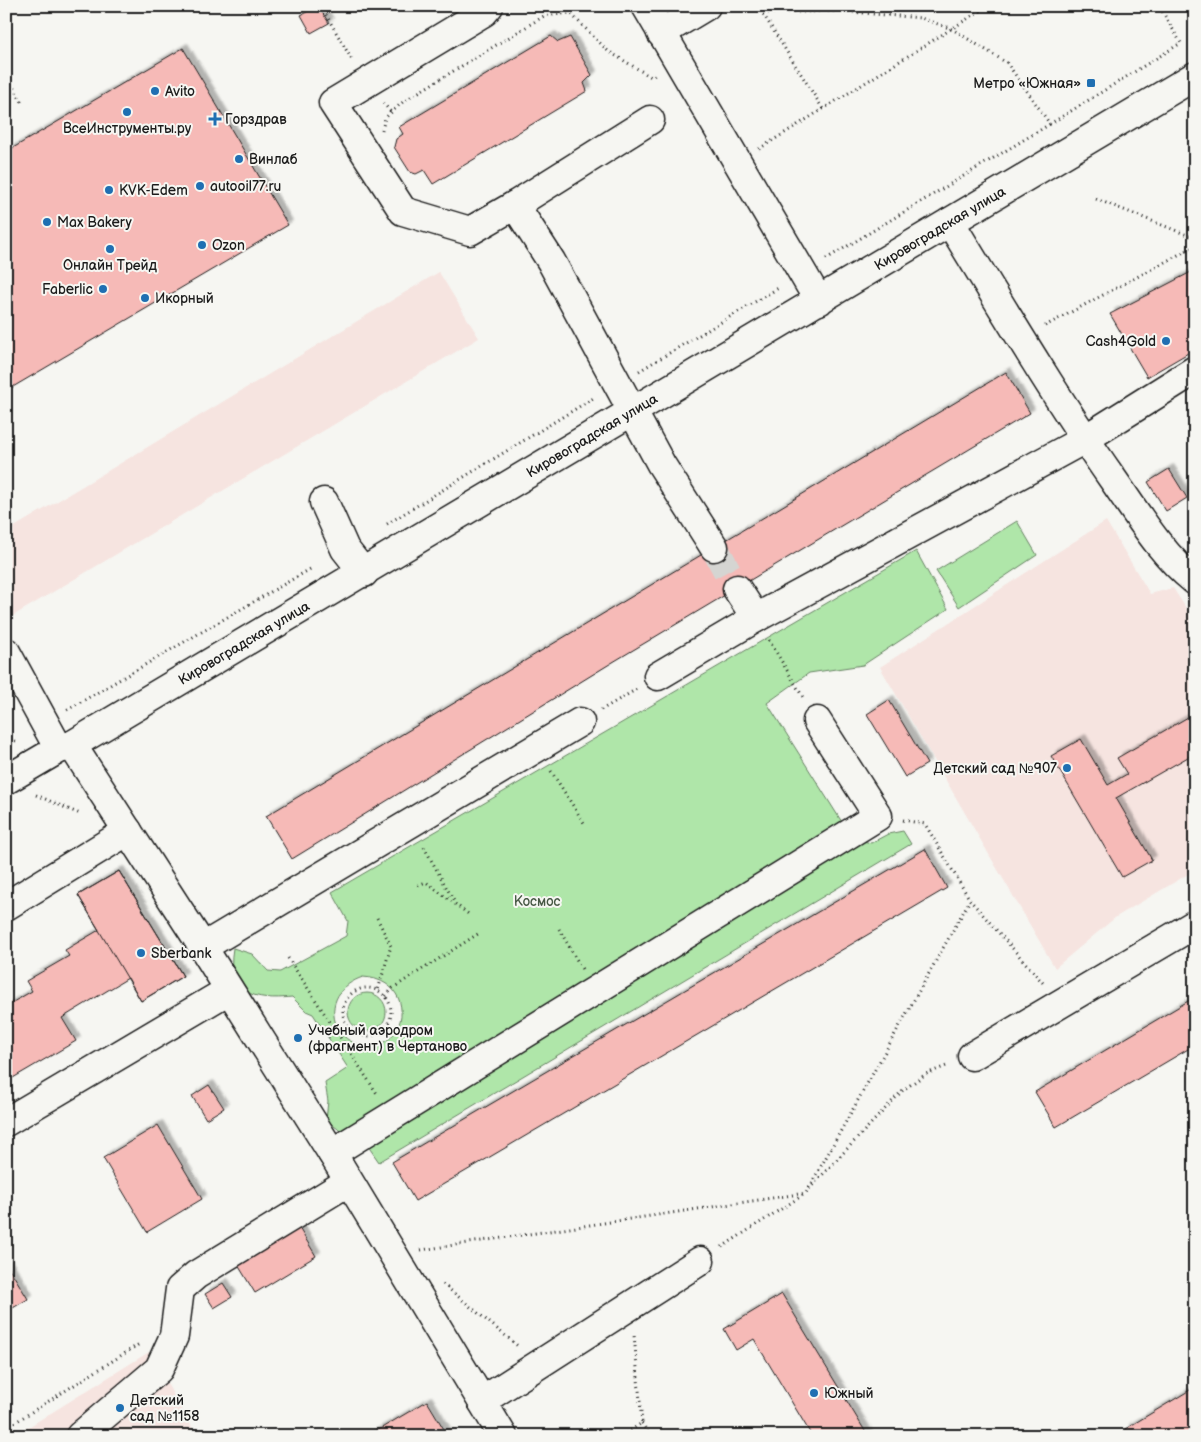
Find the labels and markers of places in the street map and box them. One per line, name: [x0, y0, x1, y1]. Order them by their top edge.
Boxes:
place label: Метро «Южная»: [973, 75, 1081, 92]
marker: Метро «Южная»: [1085, 77, 1097, 89]
place label: Avito: [165, 83, 195, 100]
marker: Avito: [149, 85, 161, 97]
marker: ВсеИнструменты.ру: [121, 106, 133, 118]
place label: Горздрав: [225, 111, 287, 128]
marker: Горздрав: [209, 113, 221, 125]
place label: ВсеИнструменты.ру: [63, 120, 192, 137]
place label: Винлаб: [249, 151, 298, 168]
marker: Винлаб: [233, 153, 245, 165]
place label: autooil77.ru: [210, 178, 281, 195]
marker: autooil77.ru: [194, 180, 206, 192]
place label: KVK-Edem: [119, 182, 188, 199]
marker: KVK-Edem: [103, 184, 115, 196]
place label: Max Bakery: [57, 214, 133, 231]
marker: Max Bakery: [41, 216, 53, 228]
place label: Ozon: [212, 237, 245, 254]
marker: Ozon: [196, 239, 208, 251]
marker: Онлайн Трейд: [104, 243, 116, 255]
place label: Онлайн Трейд: [63, 257, 158, 274]
place label: Faberlic: [42, 281, 93, 298]
marker: Faberlic: [97, 283, 109, 295]
place label: Икорный: [155, 290, 214, 307]
marker: Икорный: [139, 292, 151, 304]
place label: Cash4Gold: [1085, 333, 1156, 350]
marker: Cash4Gold: [1160, 335, 1172, 347]
place label: Детский сад №907: [933, 760, 1057, 777]
marker: Детский сад №907: [1061, 762, 1073, 774]
place label: Sberbank: [151, 945, 211, 962]
marker: Sberbank: [135, 947, 147, 959]
place label: Учебный аэродром (фрагмент) в Чертаново: [308, 1022, 467, 1055]
marker: Учебный аэродром (фрагмент) в Чертаново: [292, 1032, 304, 1044]
place label: Южный: [824, 1385, 873, 1402]
marker: Южный: [808, 1387, 820, 1399]
place label: Детский сад №1158: [130, 1392, 199, 1425]
marker: Детский сад №1158: [114, 1402, 126, 1414]

